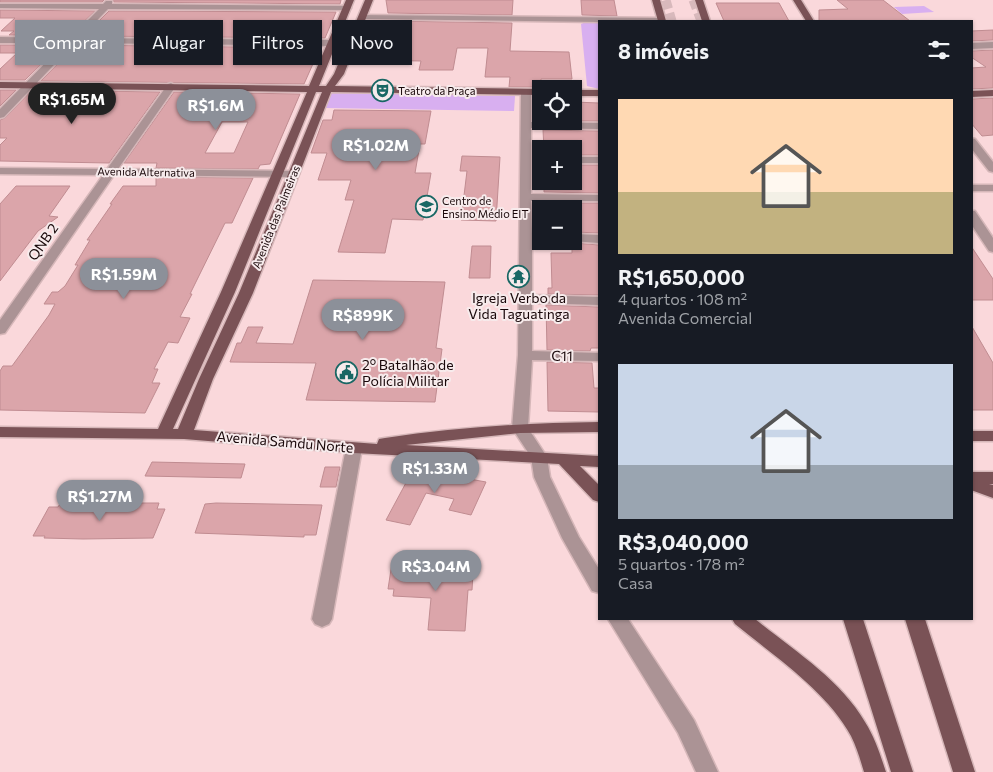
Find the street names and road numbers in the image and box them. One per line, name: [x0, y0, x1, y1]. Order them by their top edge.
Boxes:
street label: Avenida Alternativa: [97, 164, 195, 179]
street label: Avenida das Palmeiras: [249, 164, 302, 270]
street label: QNB 2: [24, 220, 62, 264]
street label: C11: [551, 347, 573, 364]
street label: Avenida Samdu Norte: [216, 427, 354, 456]

